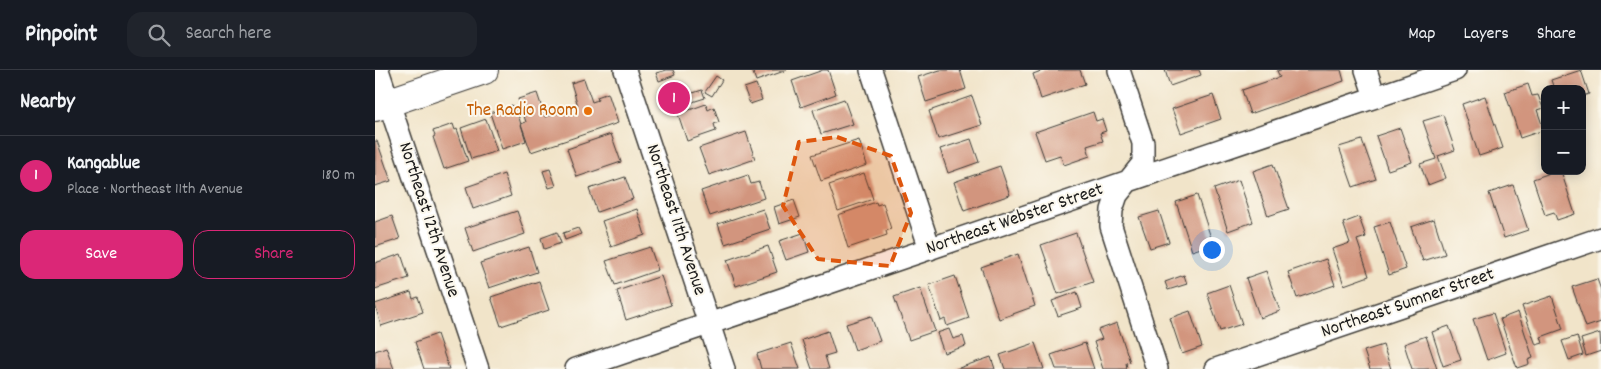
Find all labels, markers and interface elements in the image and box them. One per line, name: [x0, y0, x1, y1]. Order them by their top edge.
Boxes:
search box: [127, 12, 477, 57]
text: Pinpoint: [25, 18, 97, 52]
icon: search: [145, 21, 173, 49]
text: Search here: [185, 21, 271, 48]
text: Map: [1408, 22, 1435, 47]
text: Layers: [1463, 22, 1509, 47]
text: Share: [1537, 22, 1576, 47]
pin: 1: [658, 79, 690, 117]
map controls: [1541, 85, 1586, 175]
button: +: [1541, 85, 1586, 130]
text: Nearby: [20, 88, 75, 118]
place label: The Radio Room: [466, 98, 578, 125]
marker: The Radio Room: [582, 105, 594, 117]
button: −: [1541, 130, 1586, 175]
street label: Northeast 12th Avenue: [390, 139, 466, 301]
street label: Northeast 11th Avenue: [638, 141, 712, 299]
text: Kangablue: [67, 151, 140, 178]
text: 1: [34, 164, 38, 187]
text: 180 m: [322, 164, 355, 187]
street label: Northeast Webster Street: [923, 177, 1107, 263]
text: Place · Northeast 11th Avenue: [67, 178, 243, 201]
button: Save: [20, 230, 183, 279]
button: Share: [193, 230, 355, 279]
your location: [1199, 237, 1225, 263]
street label: Northeast Sumner Street: [1318, 262, 1498, 346]

